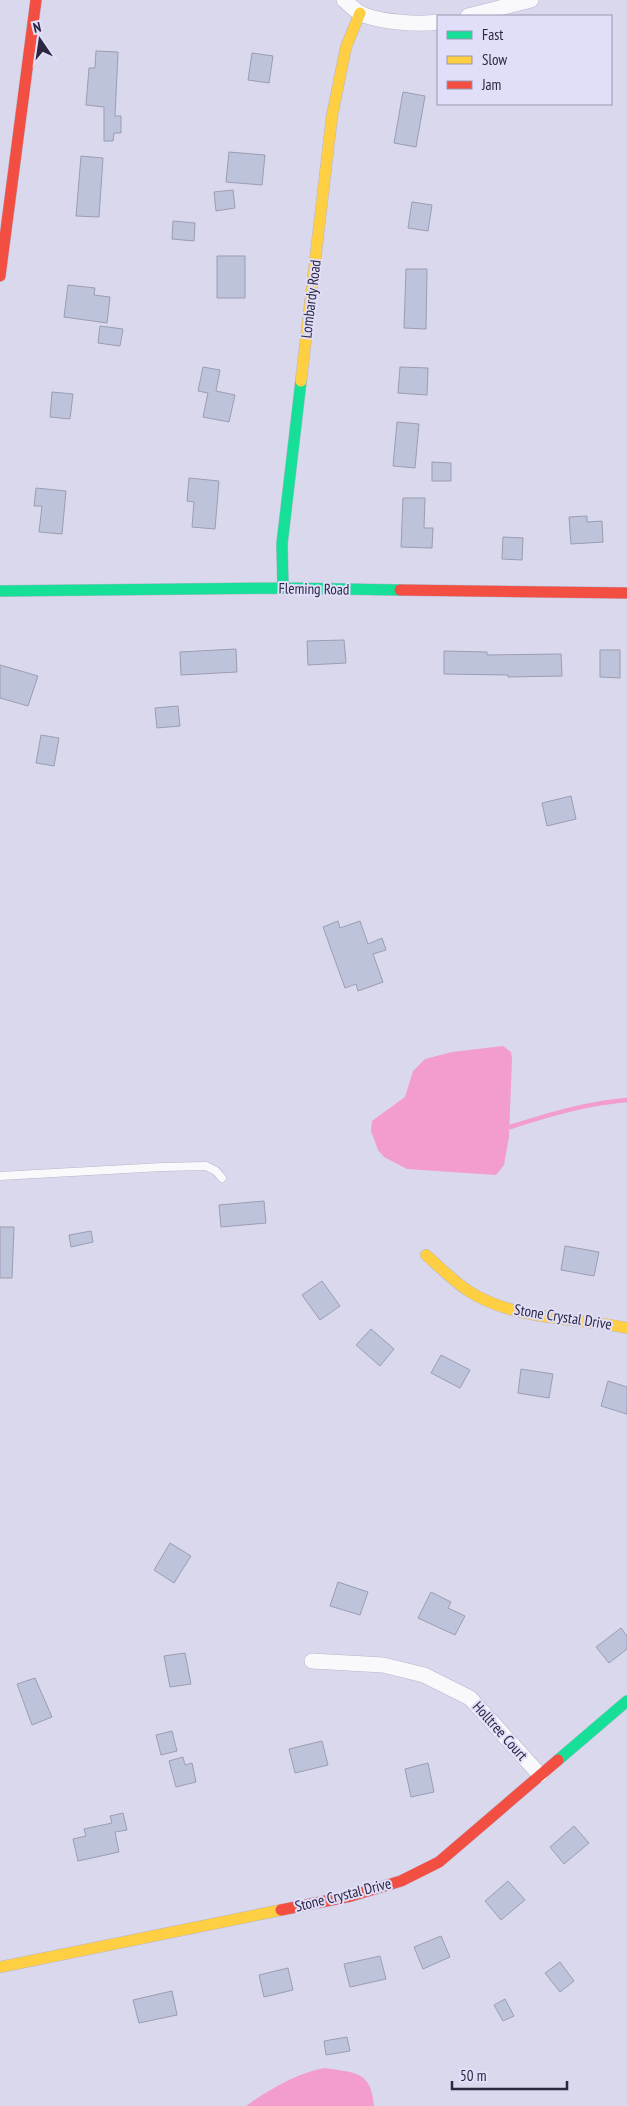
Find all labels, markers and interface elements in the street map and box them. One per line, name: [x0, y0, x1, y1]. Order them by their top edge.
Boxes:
north arrow: [15, 15, 65, 65]
legend: [437, 15, 612, 105]
text: N: [31, 18, 43, 37]
text: Fast: [482, 25, 503, 44]
text: Slow: [482, 50, 507, 69]
text: Jam: [481, 75, 501, 94]
street label: Lombardy Road: [296, 259, 325, 339]
street label: Fleming Road: [278, 578, 350, 599]
street label: Stone Crystal Drive: [513, 1299, 613, 1334]
street label: Holltree Court: [469, 1697, 532, 1764]
street label: Stone Crystal Drive: [293, 1873, 393, 1916]
scale bar: [452, 2058, 567, 2090]
text: 50 m: [460, 2066, 486, 2085]

